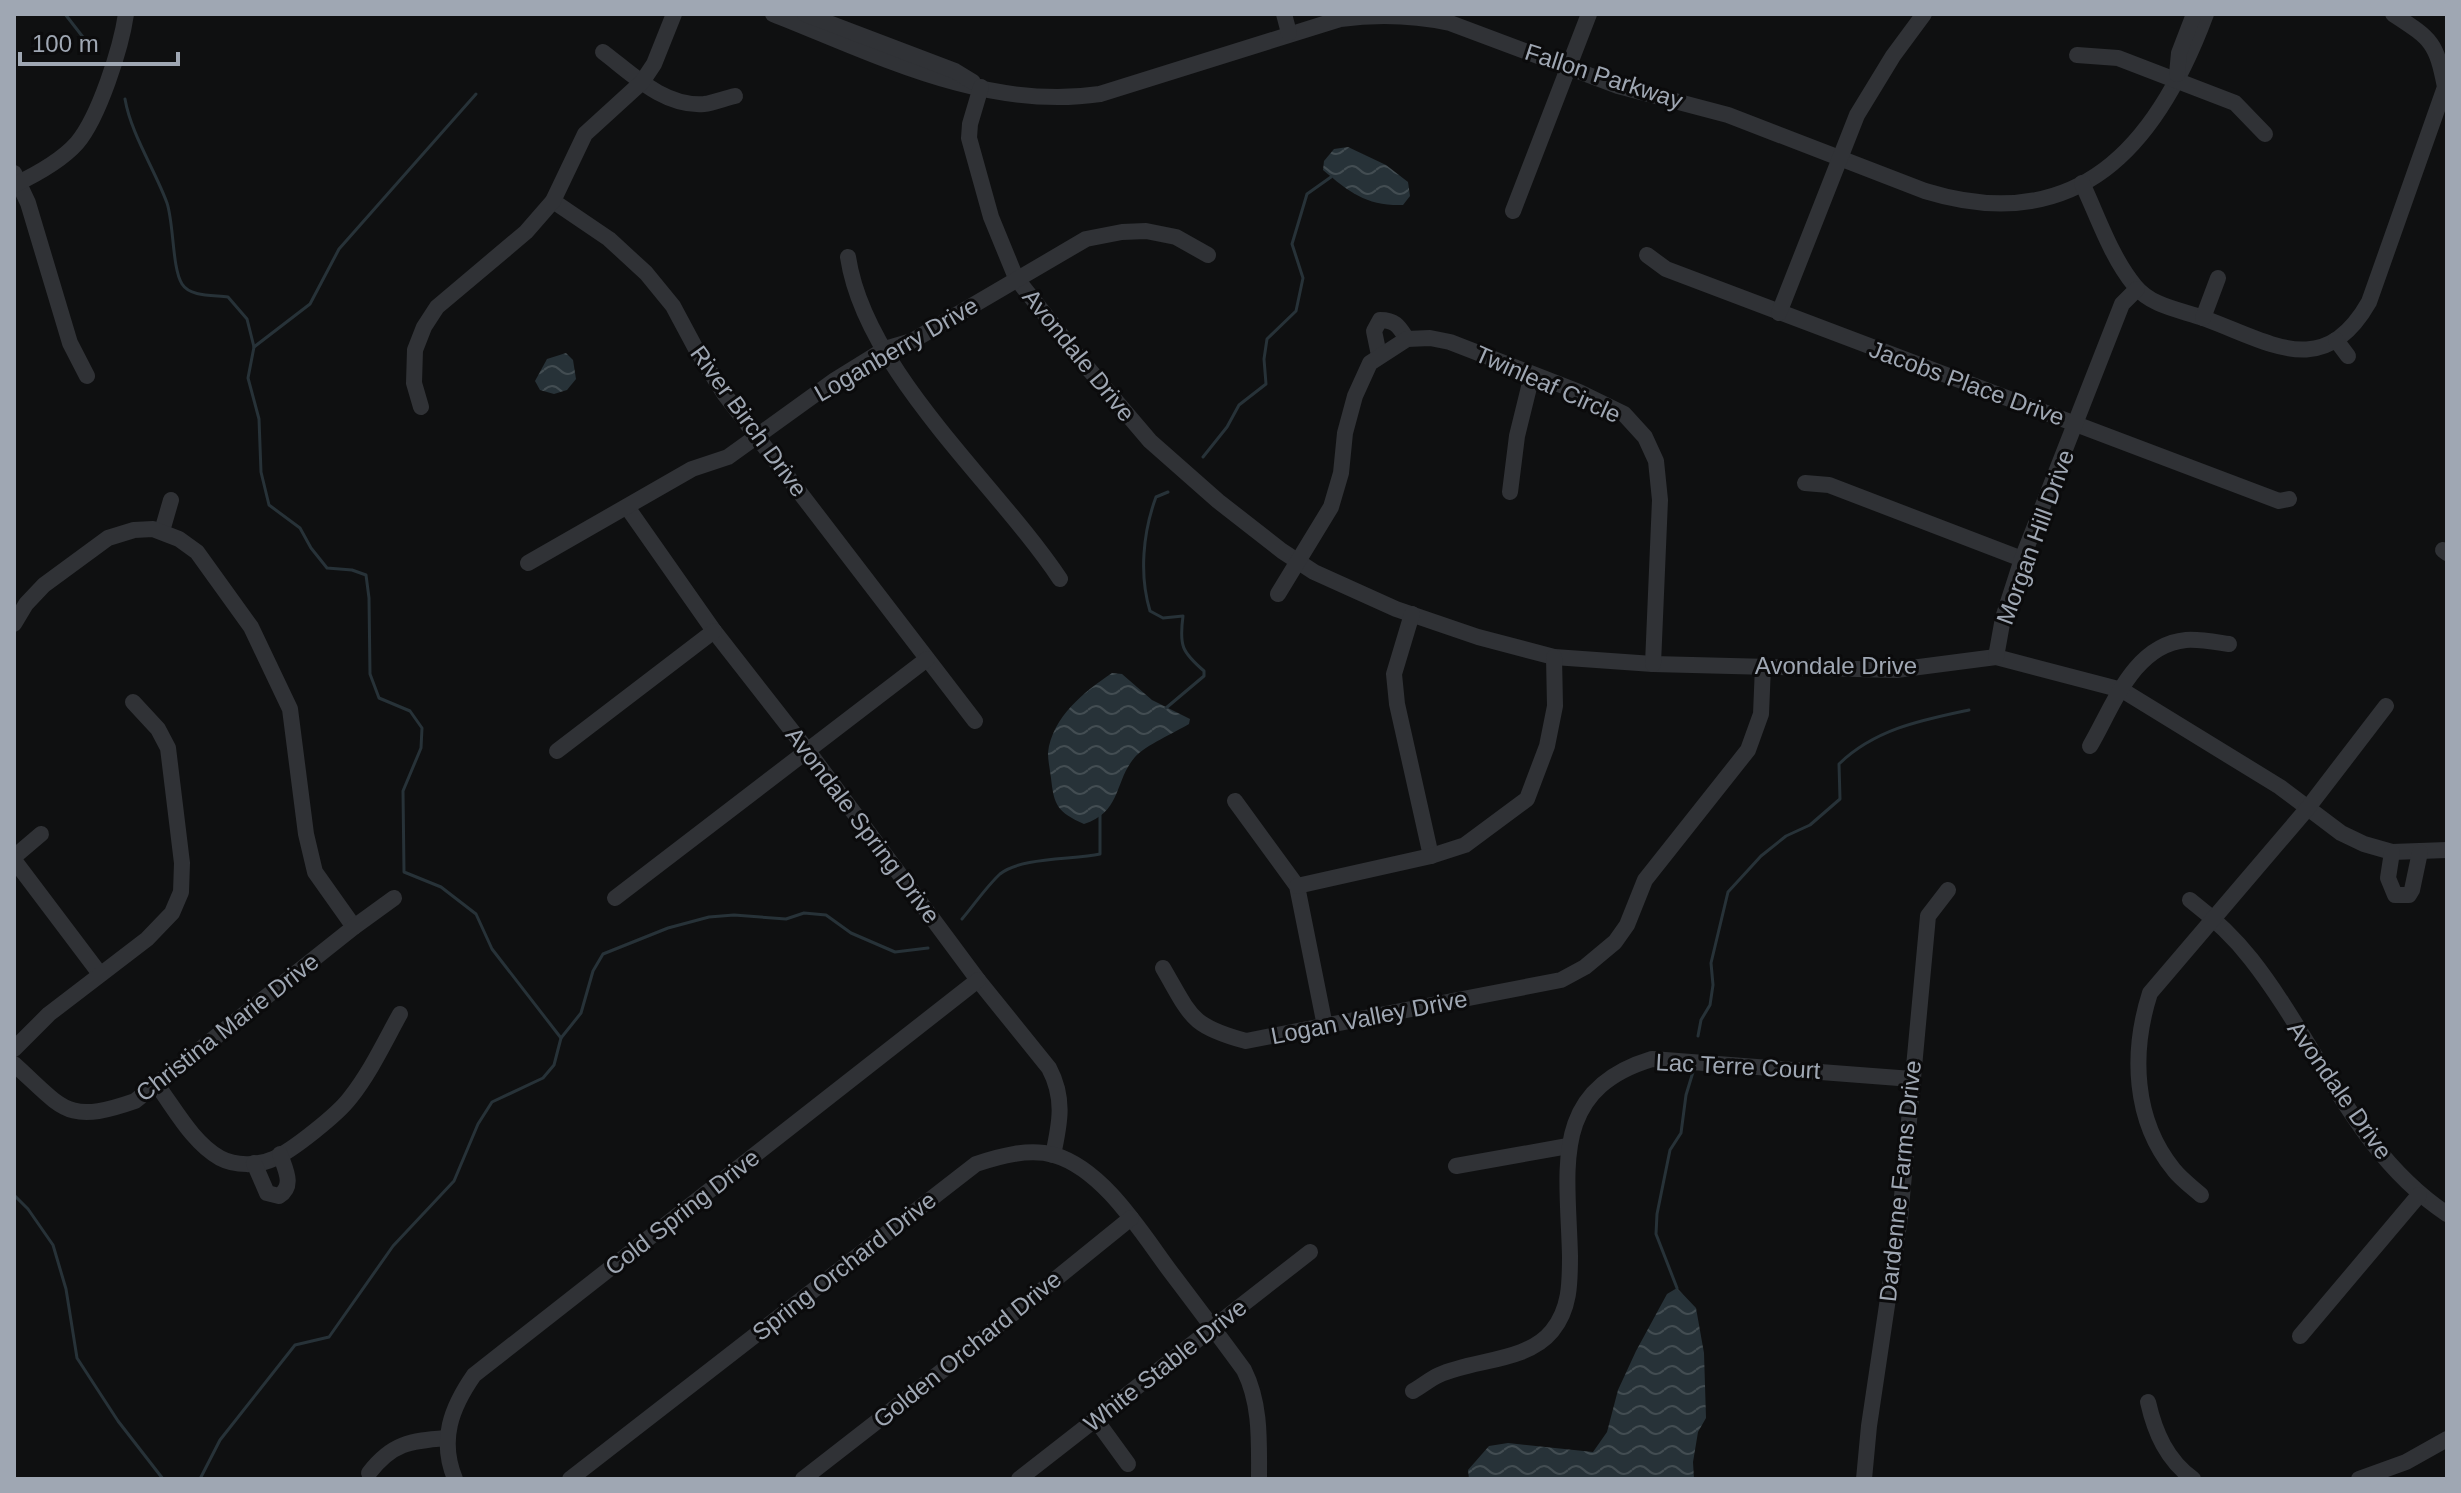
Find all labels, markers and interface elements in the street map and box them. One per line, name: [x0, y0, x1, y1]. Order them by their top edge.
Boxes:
scale bar: [20, 16, 178, 66]
text: 100 m: [32, 30, 99, 57]
street label: Fallon Parkway: [1522, 38, 1686, 114]
street label: Avondale Drive: [1017, 283, 1141, 427]
street label: Loganberry Drive: [810, 291, 982, 407]
street label: Jacobs Place Drive: [1866, 335, 2068, 431]
street label: River Birch Drive: [685, 340, 813, 502]
street label: Twinleaf Circle: [1471, 340, 1625, 428]
street label: Morgan Hill Drive: [1991, 446, 2079, 628]
street label: Avondale Drive: [1755, 652, 1917, 679]
street label: Avondale Spring Drive: [780, 722, 946, 928]
street label: Christina Marie Drive: [130, 947, 324, 1107]
street label: Logan Valley Drive: [1268, 985, 1470, 1049]
street label: Avondale Drive: [2282, 1016, 2398, 1164]
street label: Lac Terre Court: [1655, 1048, 1821, 1084]
street label: Dardenne Farms Drive: [1874, 1059, 1926, 1303]
street label: Cold Spring Drive: [600, 1143, 764, 1281]
street label: Spring Orchard Drive: [747, 1186, 941, 1346]
street label: Golden Orchard Drive: [868, 1265, 1066, 1433]
street label: White Stable Drive: [1078, 1293, 1252, 1437]

